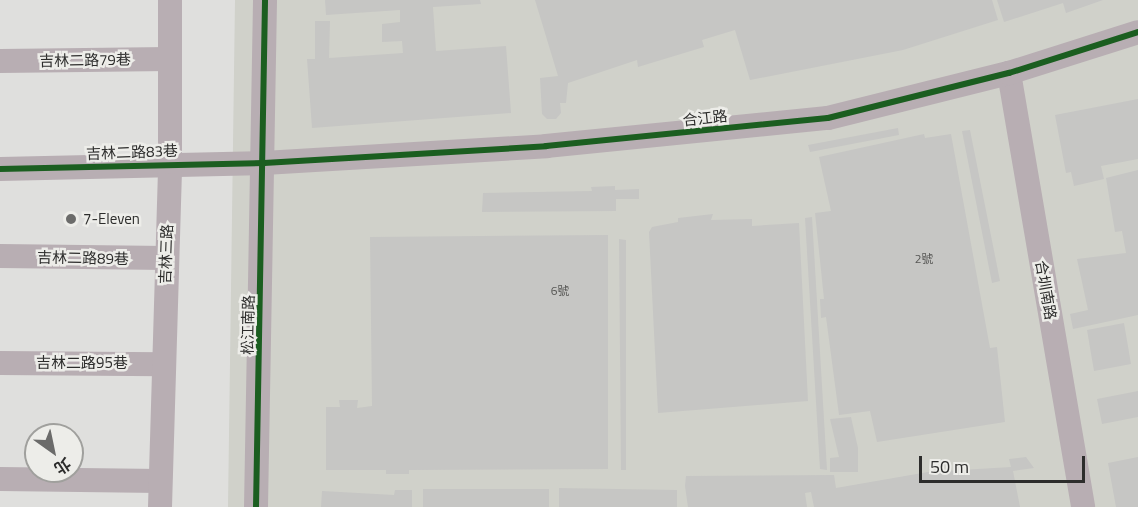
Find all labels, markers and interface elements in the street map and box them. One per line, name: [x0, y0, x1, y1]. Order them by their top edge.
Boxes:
street label: 吉林二路79巷: [39, 50, 131, 70]
street label: 合江路: [682, 107, 728, 129]
street label: 吉林二路83巷: [86, 141, 178, 163]
place label: 7-Eleven: [83, 210, 140, 228]
marker: 7-Eleven: [64, 212, 78, 226]
street label: 吉林三路: [156, 224, 176, 284]
street label: 吉林二路89巷: [37, 248, 129, 268]
house number: 2號: [915, 252, 933, 266]
street label: 合圳南路: [1032, 259, 1060, 321]
house number: 6號: [551, 284, 569, 298]
street label: 松江南路: [238, 295, 258, 355]
street label: 吉林二路95巷: [36, 354, 128, 372]
north arrow: [24, 423, 84, 483]
scale bar: [922, 444, 1088, 482]
text: 北: [49, 452, 76, 481]
text: 50 m: [930, 453, 969, 480]

